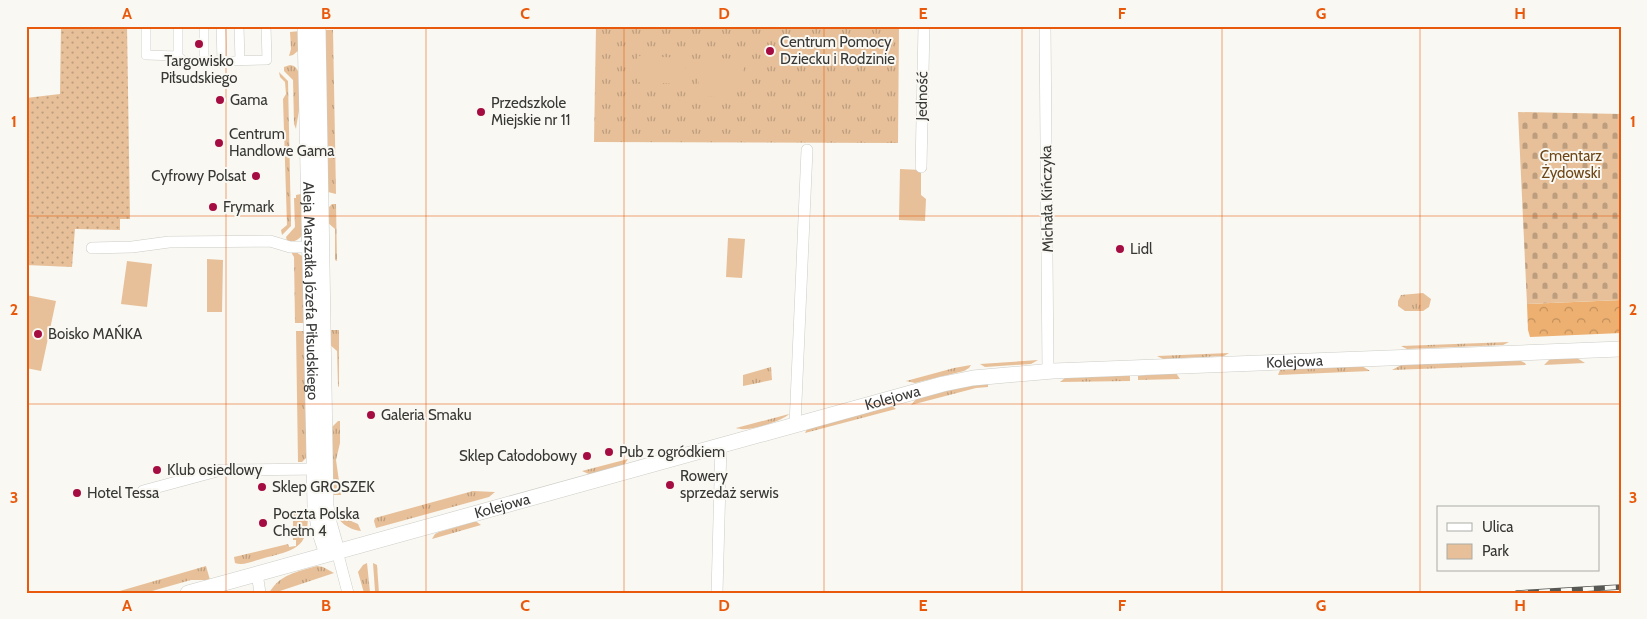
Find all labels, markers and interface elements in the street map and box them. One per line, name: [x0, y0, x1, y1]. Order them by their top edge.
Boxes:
text: A: [122, 4, 132, 23]
text: B: [321, 4, 331, 23]
text: C: [520, 4, 530, 23]
text: D: [718, 4, 730, 23]
text: E: [918, 4, 928, 23]
text: F: [1118, 4, 1127, 23]
text: G: [1316, 4, 1326, 23]
text: H: [1514, 4, 1526, 23]
place label: Centrum Pomocy Dziecku i Rodzinie: [780, 33, 895, 68]
marker: Targowisko Piłsudskiego: [193, 38, 205, 50]
marker: Centrum Pomocy Dziecku i Rodzinie: [764, 45, 776, 57]
place label: Targowisko Piłsudskiego: [160, 52, 238, 87]
street label: Jedność: [913, 71, 931, 122]
place label: Gama: [230, 91, 268, 109]
marker: Gama: [214, 94, 226, 106]
place label: Przedszkole Miejskie nr 11: [491, 94, 571, 129]
marker: Przedszkole Miejskie nr 11: [475, 106, 487, 118]
text: 1: [11, 112, 17, 131]
text: 1: [1630, 112, 1636, 131]
place label: Centrum Handlowe Gama: [229, 125, 335, 160]
marker: Centrum Handlowe Gama: [213, 137, 225, 149]
street label: Michała Kińczyka: [1037, 144, 1057, 253]
park label: Cmentarz Żydowski: [1540, 147, 1602, 182]
place label: Cyfrowy Polsat: [151, 167, 246, 185]
marker: Cyfrowy Polsat: [250, 170, 262, 182]
street label: Aleja Marszałka Józefa Piłsudskiego: [299, 182, 322, 400]
place label: Frymark: [223, 198, 275, 216]
marker: Frymark: [207, 201, 219, 213]
place label: Lidl: [1130, 240, 1153, 258]
marker: Lidl: [1114, 243, 1126, 255]
text: 2: [10, 300, 18, 319]
text: 2: [1629, 300, 1637, 319]
place label: Boisko MAŃKA: [48, 324, 143, 343]
marker: Boisko MAŃKA: [32, 328, 44, 340]
street label: Kolejowa: [1266, 352, 1324, 372]
street label: Kolejowa: [863, 382, 923, 414]
place label: Galeria Smaku: [381, 406, 472, 424]
marker: Galeria Smaku: [365, 409, 377, 421]
place label: Pub z ogródkiem: [619, 443, 725, 461]
marker: Pub z ogródkiem: [603, 446, 615, 458]
place label: Sklep Całodobowy: [459, 447, 577, 465]
marker: Sklep Całodobowy: [581, 450, 593, 462]
place label: Klub osiedlowy: [167, 461, 263, 479]
marker: Klub osiedlowy: [151, 464, 163, 476]
place label: Rowery sprzedaż serwis: [680, 467, 779, 502]
place label: Sklep GROSZEK: [272, 478, 375, 496]
marker: Rowery sprzedaż serwis: [664, 479, 676, 491]
marker: Sklep GROSZEK: [256, 481, 268, 493]
place label: Hotel Tessa: [87, 484, 160, 502]
marker: Hotel Tessa: [71, 487, 83, 499]
text: 3: [10, 488, 18, 507]
text: 3: [1629, 488, 1637, 507]
street label: Kolejowa: [472, 490, 533, 522]
place label: Poczta Polska Chełm 4: [273, 505, 360, 540]
legend: [1437, 506, 1600, 572]
marker: Poczta Polska Chełm 4: [257, 517, 269, 529]
text: Ulica: [1482, 518, 1514, 536]
text: Park: [1482, 542, 1509, 560]
text: A: [122, 596, 132, 615]
text: B: [321, 596, 331, 615]
text: C: [520, 596, 530, 615]
text: D: [718, 596, 730, 615]
text: E: [918, 596, 928, 615]
text: F: [1118, 596, 1127, 615]
text: G: [1316, 596, 1326, 615]
text: H: [1514, 596, 1526, 615]

